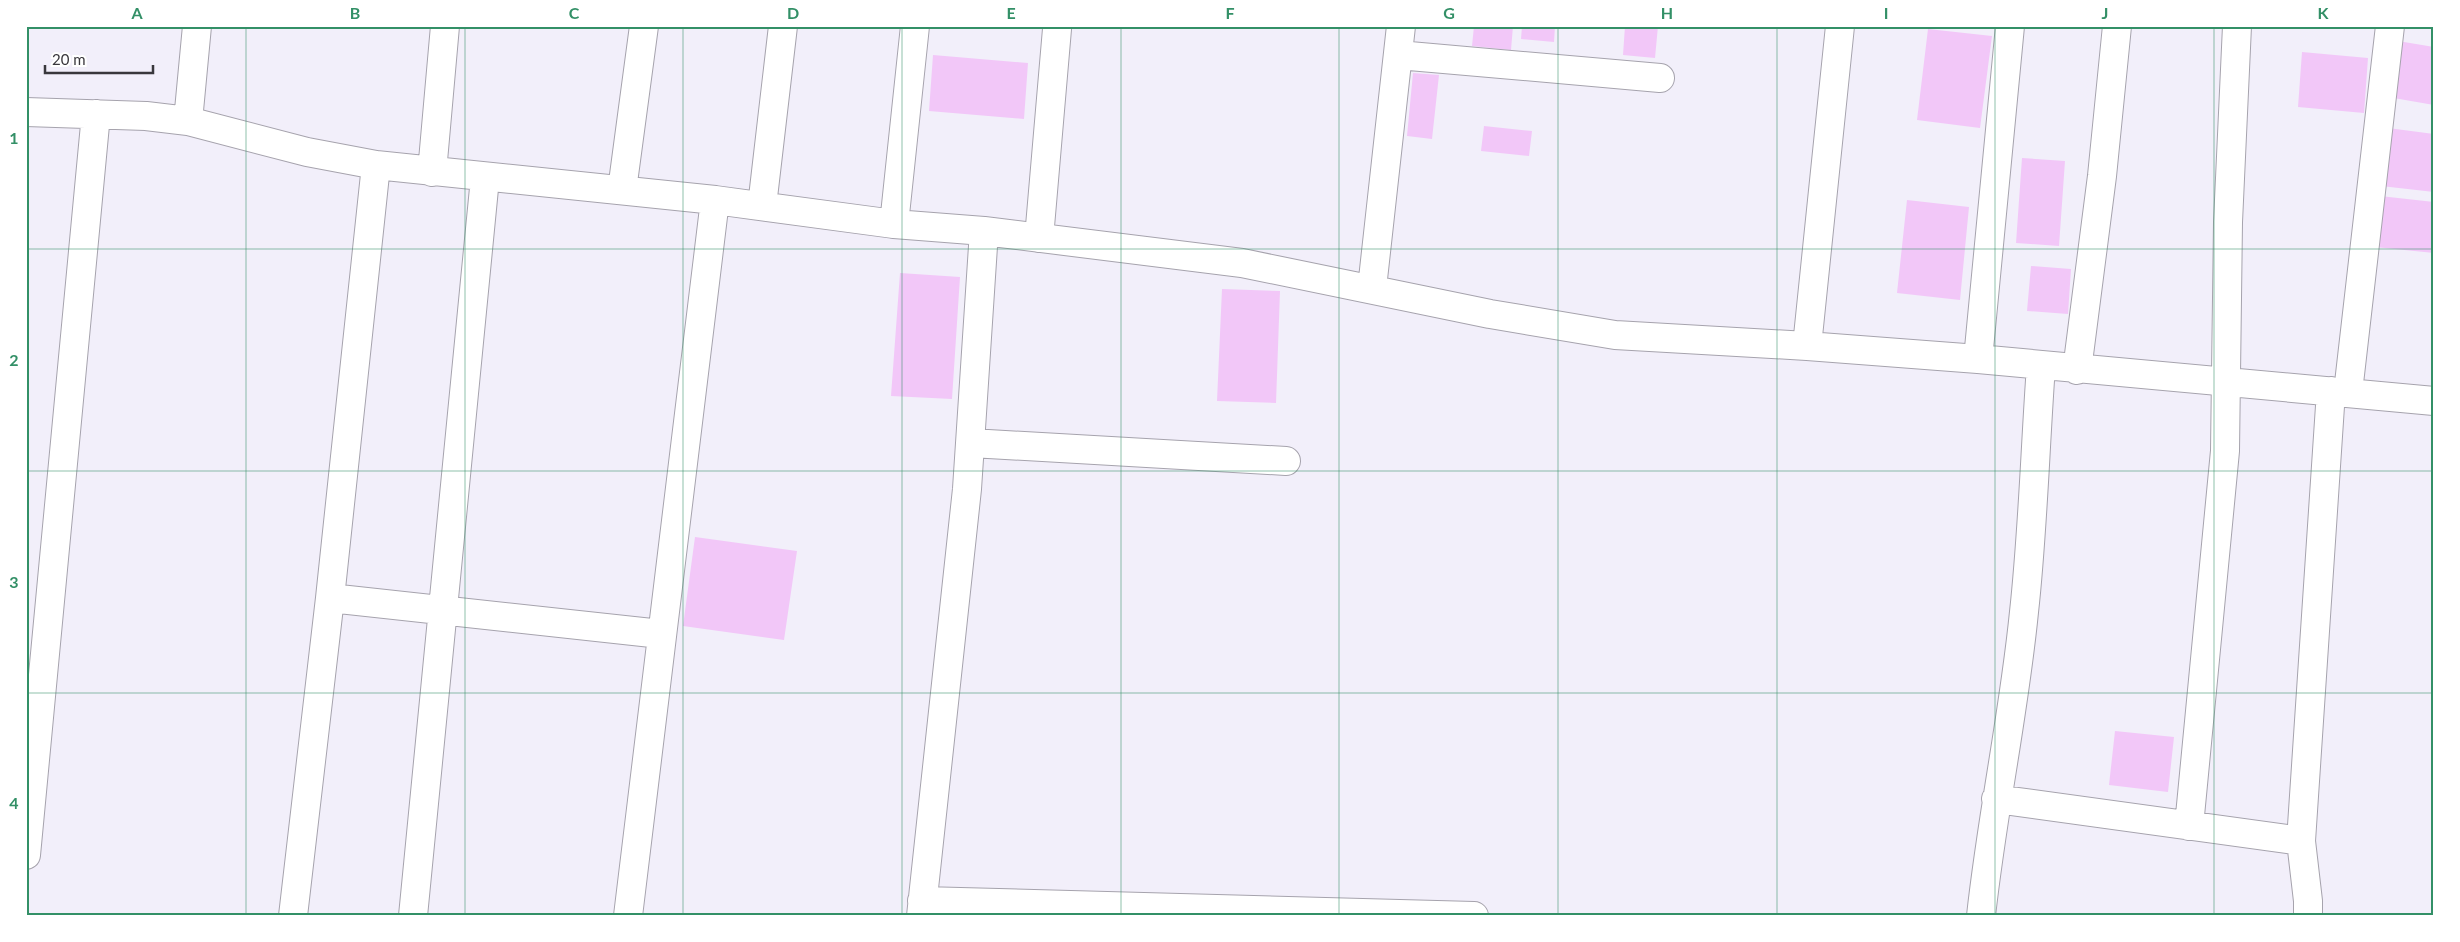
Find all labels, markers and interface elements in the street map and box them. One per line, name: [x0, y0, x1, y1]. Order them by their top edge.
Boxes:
text: A: [130, 3, 143, 22]
text: B: [350, 3, 360, 22]
text: C: [569, 3, 580, 22]
text: D: [787, 3, 799, 22]
text: E: [1006, 3, 1016, 22]
text: F: [1225, 3, 1235, 22]
text: G: [1443, 3, 1455, 22]
text: H: [1661, 3, 1673, 22]
text: I: [1884, 3, 1888, 22]
text: J: [2102, 3, 2108, 22]
text: K: [2318, 3, 2330, 22]
scale bar: [45, 42, 152, 74]
text: 20 m: [52, 50, 86, 68]
text: 1: [9, 128, 19, 147]
text: 2: [9, 350, 19, 369]
text: 3: [9, 572, 19, 591]
text: 4: [9, 793, 19, 812]

